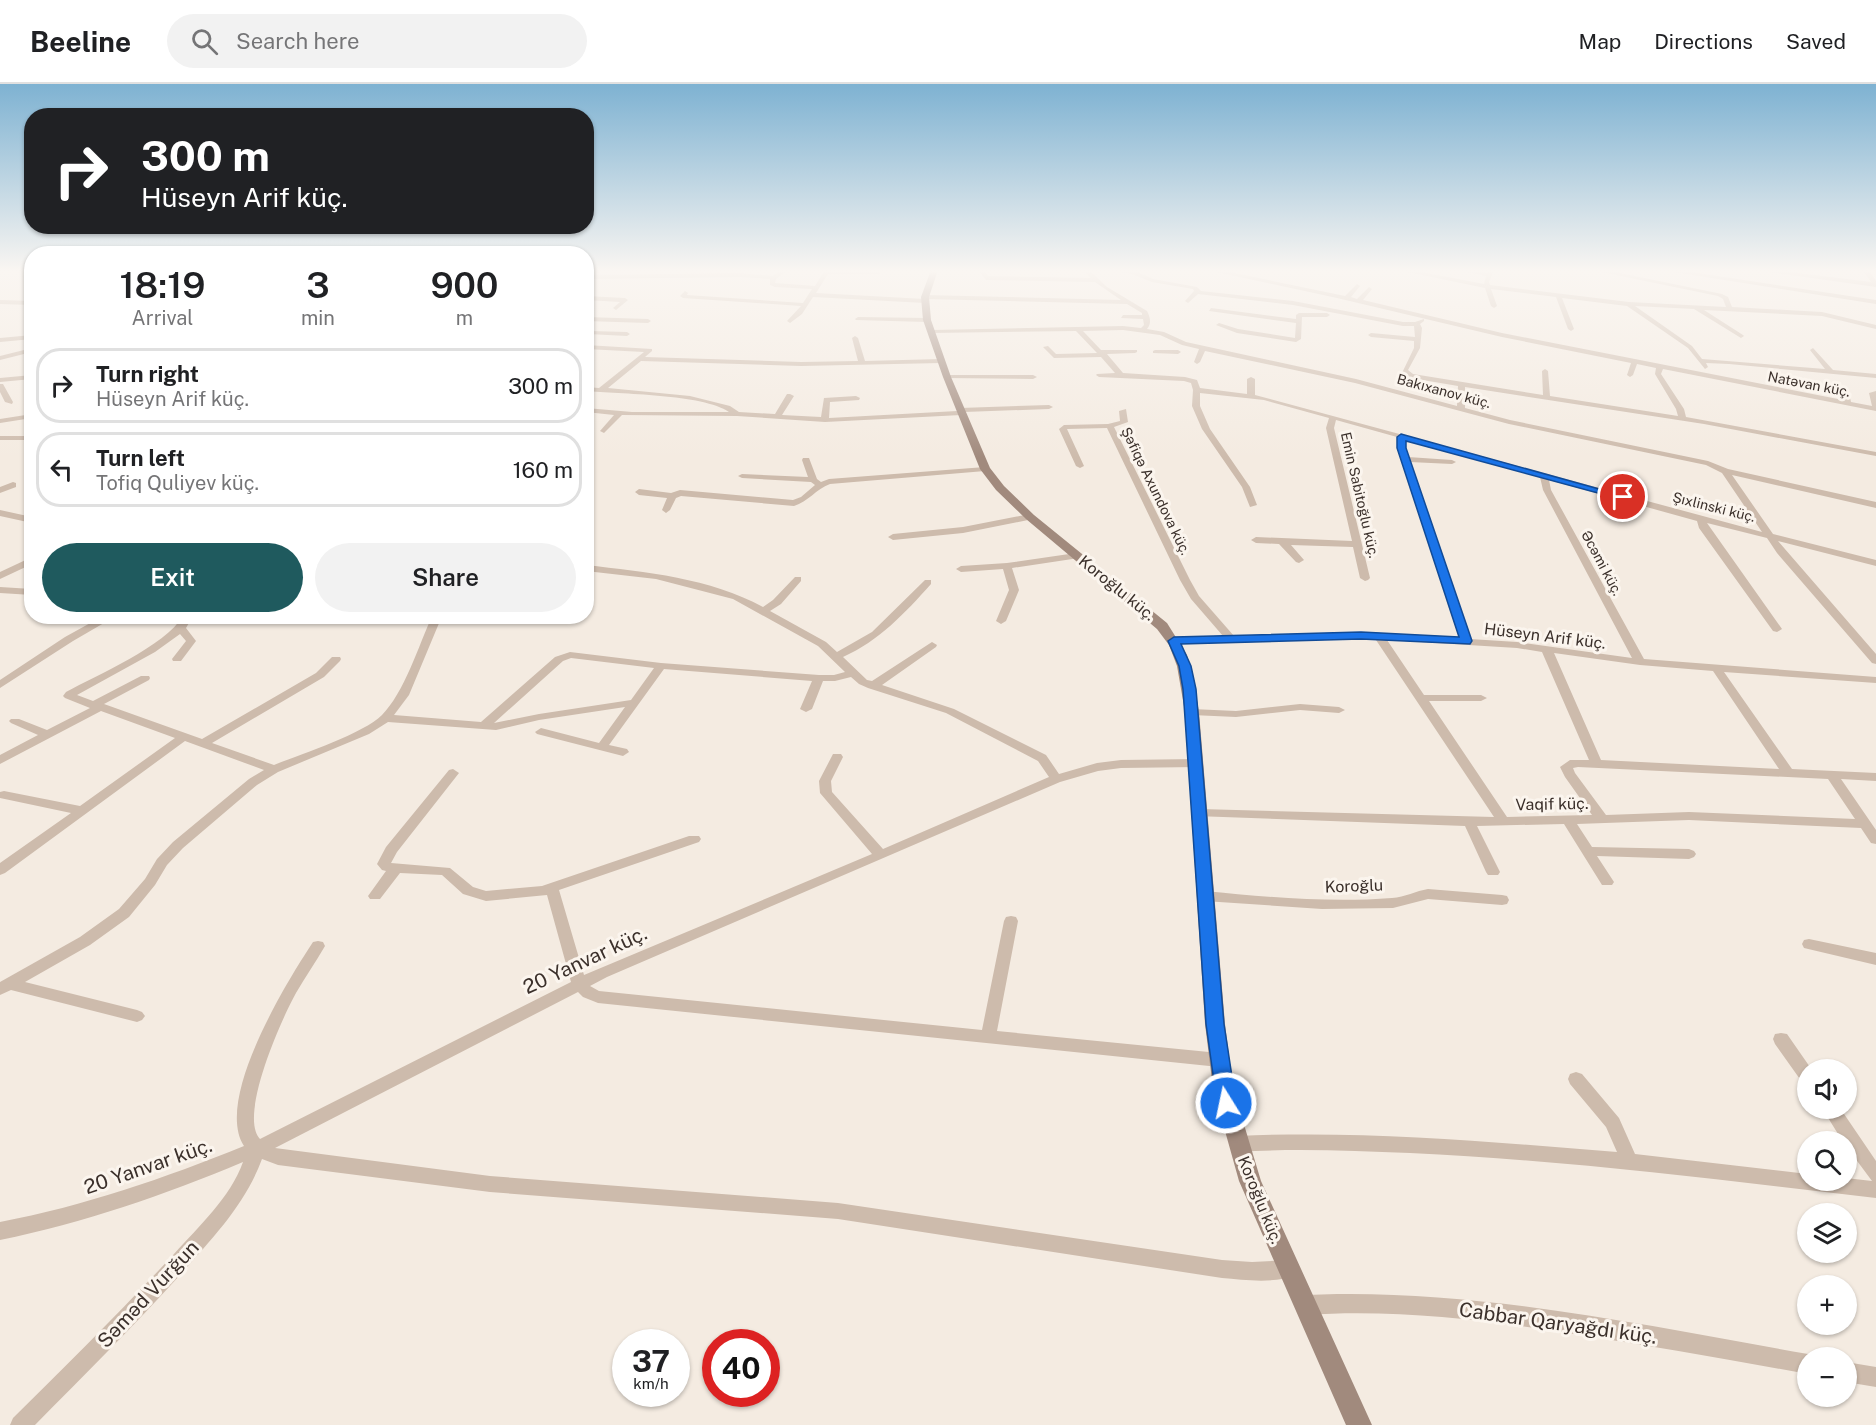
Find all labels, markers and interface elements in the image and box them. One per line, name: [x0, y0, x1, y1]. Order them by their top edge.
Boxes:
search box: [167, 14, 587, 68]
text: Beeline: [30, 25, 131, 58]
icon: search: [188, 25, 221, 58]
text: Search here: [236, 28, 360, 54]
text: Map: [1579, 29, 1621, 54]
text: Directions: [1654, 29, 1753, 54]
text: Saved: [1786, 29, 1846, 54]
text: 300 m: [141, 131, 270, 180]
icon: right: [42, 132, 120, 210]
text: Hüseyn Arif küç.: [141, 181, 348, 213]
text: 18:19: [119, 264, 206, 306]
text: 3: [306, 264, 330, 306]
text: 900: [430, 264, 499, 306]
text: Arrival: [132, 306, 193, 330]
text: min: [301, 306, 335, 330]
text: m: [456, 306, 473, 330]
text: Turn right: [96, 361, 199, 387]
street label: Natəvan küç.: [1766, 368, 1852, 400]
icon: right: [45, 369, 78, 402]
street label: Bakıxanov küç.: [1395, 371, 1493, 411]
text: 300 m: [508, 373, 573, 399]
text: Hüseyn Arif küç.: [96, 387, 249, 411]
street label: Şəfiqə Axundova küç.: [1118, 424, 1194, 558]
street label: Emin Sabitoğlu küç.: [1338, 431, 1382, 559]
text: Turn left: [96, 445, 185, 471]
icon: left: [45, 453, 78, 486]
text: 160 m: [513, 457, 573, 483]
text: Tofiq Quliyev küç.: [96, 471, 259, 495]
pin: [1597, 471, 1648, 522]
icon: arrive: [1606, 480, 1639, 513]
street label: Şıxlinski küç.: [1671, 489, 1757, 525]
street label: Əcəmi küç.: [1578, 528, 1626, 598]
button: Exit: [42, 543, 303, 612]
button: Share: [315, 543, 576, 612]
street label: Koroğlu küç.: [1075, 551, 1159, 625]
street label: Hüseyn Arif küç.: [1483, 619, 1607, 653]
street label: Vaqif küç.: [1515, 794, 1589, 814]
street label: Koroğlu: [1324, 875, 1384, 897]
street label: 20 Yanvar küç.: [519, 921, 651, 999]
map controls: [1797, 1059, 1857, 1407]
button: sound: [1797, 1059, 1857, 1119]
position arrow: [1194, 1071, 1258, 1135]
button: search: [1797, 1131, 1857, 1191]
street label: 20 Yanvar küç.: [81, 1133, 215, 1199]
street label: Koroğlu küç.: [1234, 1153, 1286, 1247]
button: layers: [1797, 1203, 1857, 1263]
street label: Səməd Vurğun: [92, 1235, 204, 1353]
button: +: [1797, 1275, 1857, 1335]
street label: Cabbar Qaryağdı küç.: [1458, 1297, 1658, 1349]
speed limit sign: 40: [702, 1329, 780, 1407]
text: 37: [632, 1343, 670, 1379]
button: −: [1797, 1347, 1857, 1407]
text: km/h: [633, 1375, 669, 1392]

